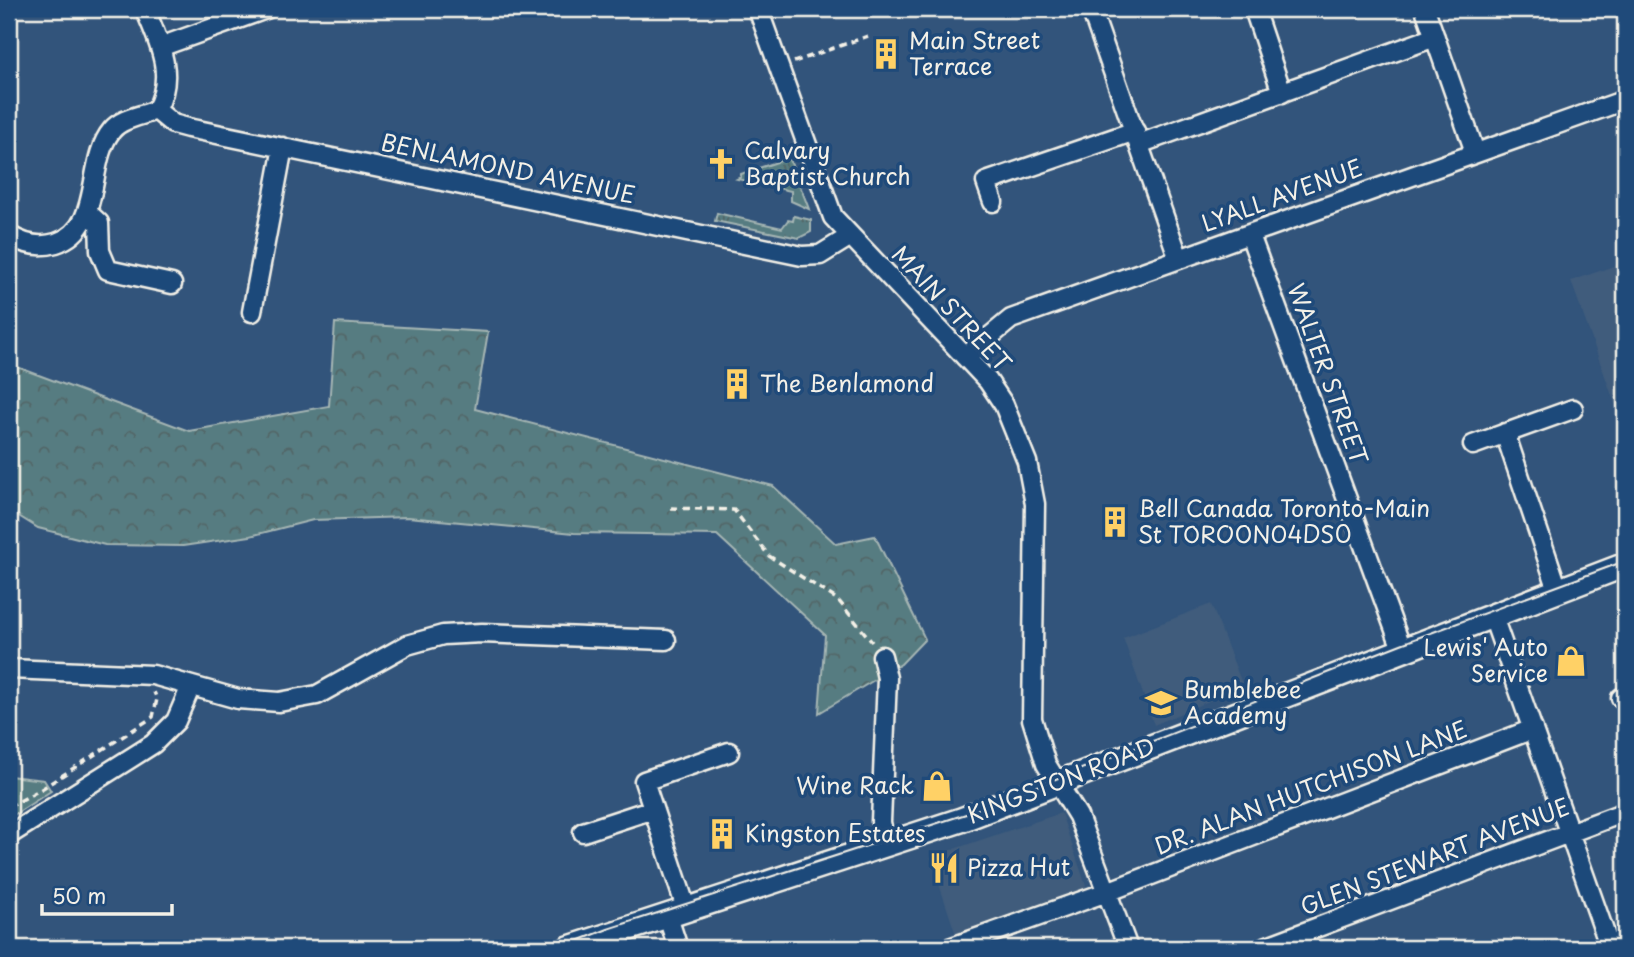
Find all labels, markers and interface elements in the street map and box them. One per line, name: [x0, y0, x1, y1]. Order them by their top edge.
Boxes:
place label: Main Street Terrace: [909, 22, 1040, 83]
building icon: Main Street Terrace: [869, 37, 903, 71]
street label: BENLAMOND AVENUE: [378, 124, 638, 212]
place label: Calvary Baptist Church: [744, 132, 911, 193]
church icon: Calvary Baptist Church: [704, 147, 738, 181]
street label: LYALL AVENUE: [1196, 149, 1367, 240]
street label: MAIN STREET: [884, 237, 1020, 379]
street label: WALTER STREET: [1279, 278, 1378, 469]
place label: The Benlamond: [760, 365, 934, 400]
building icon: The Benlamond: [720, 367, 754, 401]
place label: Bell Canada Toronto-Main St TOROON04DS0: [1138, 490, 1430, 551]
building icon: Bell Canada Toronto-Main St TOROON04DS0: [1098, 505, 1132, 539]
place label: Lewis' Auto Service: [1423, 629, 1548, 690]
shop icon: Lewis' Auto Service: [1554, 644, 1588, 678]
place label: Bumblebee Academy: [1184, 671, 1301, 732]
school or university icon: Bumblebee Academy: [1144, 686, 1178, 720]
street label: DR. ALAN HUTCHISON LANE: [1149, 711, 1472, 862]
street label: KINGSTON ROAD: [961, 728, 1160, 832]
place label: Wine Rack: [796, 767, 914, 802]
shop icon: Wine Rack: [920, 769, 954, 803]
street label: GLEN STEWART AVENUE: [1295, 788, 1574, 923]
place label: Kingston Estates: [745, 815, 926, 850]
building icon: Kingston Estates: [705, 817, 739, 851]
place label: Pizza Hut: [967, 849, 1070, 884]
restaurant icon: Pizza Hut: [927, 851, 961, 885]
scale bar: [42, 873, 172, 917]
text: 50 m: [52, 879, 106, 911]

